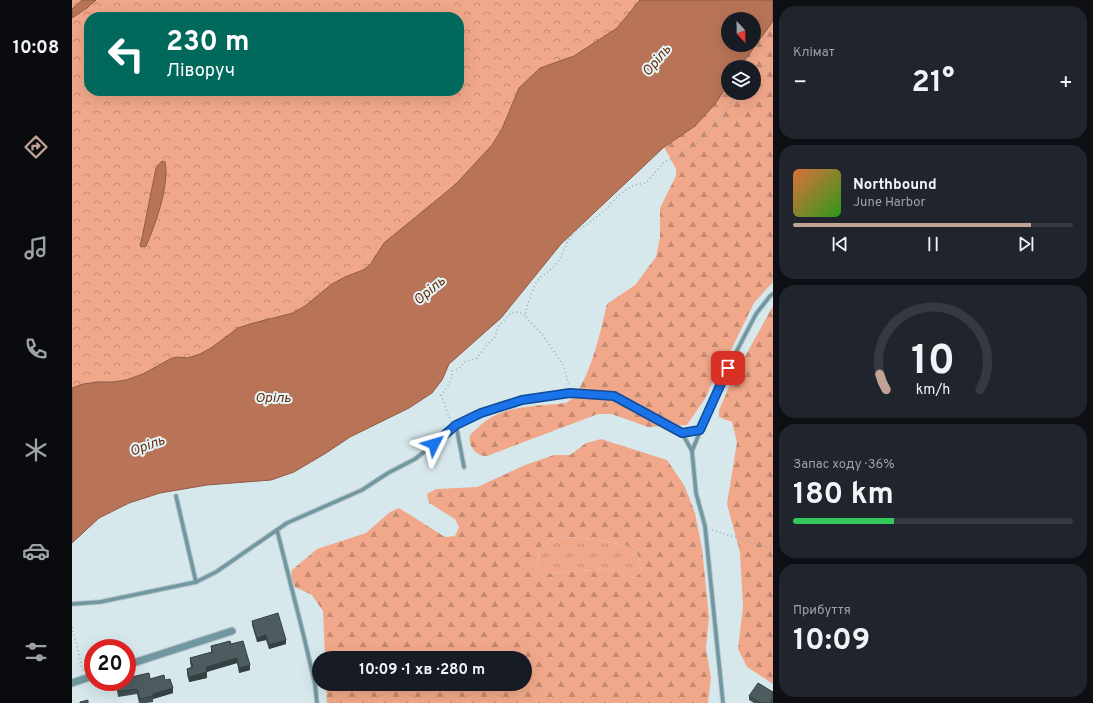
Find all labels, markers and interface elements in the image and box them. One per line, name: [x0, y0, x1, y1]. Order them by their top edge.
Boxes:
north arrow: [721, 12, 761, 52]
map controls: [721, 12, 761, 100]
text: 230 m: [166, 25, 249, 61]
icon: left: [100, 28, 152, 80]
text: 10:08: [13, 37, 59, 60]
water label: Оріль: [639, 42, 675, 80]
text: Клімат: [793, 45, 835, 61]
text: Ліворуч: [166, 60, 235, 83]
button: layers: [721, 60, 761, 100]
text: 21°: [912, 65, 954, 102]
text: −: [793, 70, 807, 97]
text: +: [1059, 70, 1073, 97]
icon: directions: [22, 133, 50, 161]
text: Northbound: [853, 176, 937, 195]
text: June Harbor: [853, 195, 926, 211]
icon: previous: [829, 233, 851, 255]
icon: pause: [922, 233, 944, 255]
icon: next: [1015, 233, 1037, 255]
icon: music: [22, 234, 50, 262]
water label: Оріль: [411, 273, 449, 309]
icon: phone: [22, 335, 50, 363]
text: 10: [911, 335, 955, 388]
pin: [711, 351, 745, 385]
icon: arrive: [717, 357, 739, 379]
text: km/h: [916, 380, 950, 398]
water label: Орiль: [255, 390, 291, 407]
position arrow: [413, 423, 455, 465]
water label: Оріль: [128, 432, 167, 461]
icon: climate: [22, 436, 50, 464]
text: Запас ходу · 36%: [793, 457, 895, 473]
text: 180 km: [793, 477, 894, 514]
icon: car: [22, 537, 50, 565]
text: Прибуття: [793, 603, 851, 619]
text: 10:09: [793, 623, 870, 660]
icon: filters: [22, 638, 50, 666]
speed limit sign: 20: [84, 639, 136, 691]
text: 10:09 · 1 хв · 280 m: [359, 661, 485, 680]

